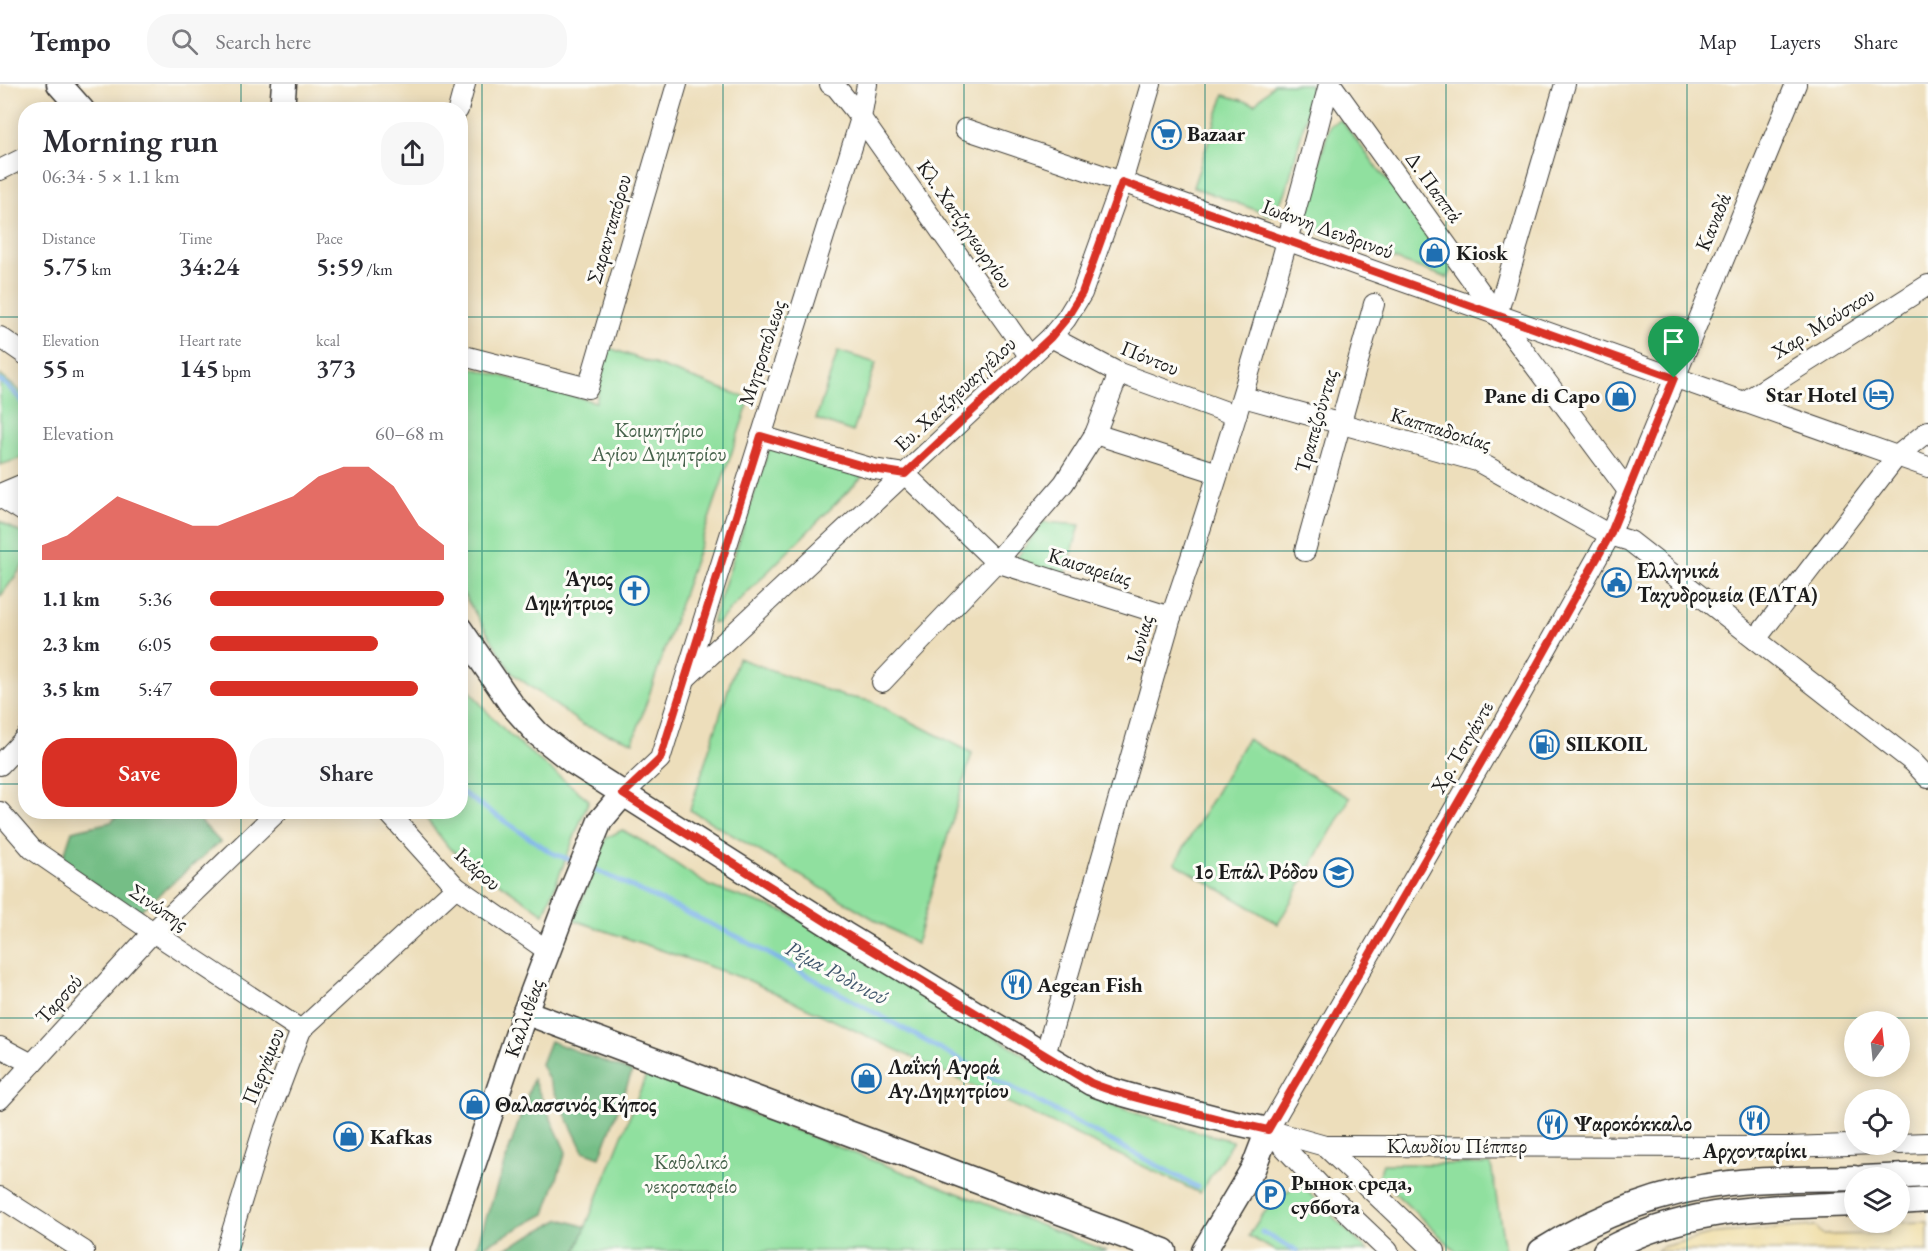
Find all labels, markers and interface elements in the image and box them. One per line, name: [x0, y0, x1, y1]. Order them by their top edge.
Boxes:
search box: [147, 14, 567, 68]
text: Tempo: [30, 23, 111, 59]
icon: search: [168, 25, 201, 58]
text: Search here: [216, 27, 311, 56]
text: Map: [1699, 28, 1737, 55]
text: Layers: [1770, 28, 1821, 55]
text: Share: [1854, 28, 1898, 55]
supermarket icon: Bazaar: [1150, 118, 1182, 150]
text: Morning run: [42, 119, 219, 162]
place label: Bazaar: [1187, 120, 1245, 147]
button: share: [381, 122, 444, 185]
street label: Δ. Παππά: [1400, 146, 1470, 228]
street label: Κλ. Χατζηγεωργίου: [911, 154, 1020, 293]
text: 06:34 · 5 × 1.1 km: [42, 163, 180, 189]
street label: Σαρανταπόρου: [580, 171, 637, 287]
street label: Καναδά: [1688, 188, 1737, 255]
street label: Ιωάννη Δενδρινού: [1259, 192, 1398, 265]
text: Distance: [42, 228, 95, 249]
text: Time: [179, 228, 212, 249]
text: Pace: [316, 228, 343, 249]
shop icon: Kiosk: [1419, 237, 1451, 269]
place label: Kiosk: [1456, 239, 1508, 266]
text: 5.75: [42, 249, 88, 283]
text: 34:24: [179, 249, 239, 283]
text: 5:59: [316, 249, 363, 283]
text: km: [88, 259, 111, 280]
text: /km: [363, 259, 393, 280]
street label: Χαρ. Μούσκου: [1765, 280, 1879, 365]
street label: Μητροπόλεως: [732, 296, 791, 409]
pin: [1648, 316, 1699, 378]
icon: arrive: [1657, 325, 1690, 358]
text: Elevation: [42, 330, 100, 351]
text: Heart rate: [179, 330, 241, 351]
text: kcal: [316, 330, 340, 351]
street label: Ευ. Χατζηευαγγέλου: [888, 330, 1021, 457]
street label: Πόντου: [1117, 334, 1183, 381]
text: 55: [42, 351, 69, 385]
text: 145: [179, 351, 219, 385]
text: 373: [316, 351, 356, 385]
text: m: [69, 361, 84, 382]
text: bpm: [219, 361, 251, 382]
street label: Τραπεζούντας: [1288, 366, 1343, 476]
hotel icon: Star Hotel: [1862, 379, 1894, 411]
shop icon: Pane di Capo: [1605, 380, 1637, 412]
place label: Star Hotel: [1766, 381, 1857, 408]
place label: Pane di Capo: [1484, 382, 1600, 409]
street label: Καππαδοκίας: [1388, 400, 1495, 457]
park label: Κοιμητήριο Αγίου Δημητρίου: [590, 416, 727, 467]
text: Elevation: [42, 420, 114, 446]
text: 60–68 m: [375, 420, 444, 446]
street label: Καισαρείας: [1045, 541, 1135, 592]
place label: Ελληνικά Ταχυδρομεία (ΕΛΤΑ): [1637, 557, 1818, 608]
place label: Άγιος Δημήτριος: [525, 565, 614, 616]
public building icon: Ελληνικά Ταχυδρομεία (ΕΛΤΑ): [1600, 567, 1632, 599]
church icon: Άγιος Δημήτριος: [618, 575, 650, 607]
text: 1.1 km: [42, 586, 100, 612]
text: 5:36: [138, 586, 172, 612]
street label: Ιωνίας: [1120, 612, 1159, 666]
text: 2.3 km: [42, 631, 100, 657]
text: 6:05: [138, 631, 172, 657]
text: 3.5 km: [42, 676, 100, 702]
text: 5:47: [138, 676, 172, 702]
street label: Χρ. Τσιγάντε: [1424, 696, 1499, 799]
fuel station icon: SILKOIL: [1529, 728, 1561, 760]
place label: SILKOIL: [1566, 730, 1648, 757]
button: Save: [42, 738, 237, 807]
button: Share: [249, 738, 444, 807]
street label: Ικάρου: [450, 841, 507, 896]
school or university icon: 1ο Επάλ Ρόδου: [1323, 856, 1355, 888]
place label: 1ο Επάλ Ρόδου: [1193, 858, 1318, 885]
street label: Σινώπης: [124, 877, 194, 936]
water label: Ρέμα Ροδινιού: [781, 933, 894, 1012]
street label: Ταρσού: [29, 968, 88, 1029]
restaurant icon: Aegean Fish: [1000, 969, 1032, 1001]
place label: Aegean Fish: [1036, 971, 1143, 998]
street label: Καλλιθέας: [498, 975, 550, 1061]
north arrow: [1844, 1011, 1910, 1077]
map controls: [1844, 1011, 1910, 1233]
street label: Περγάμου: [235, 1023, 290, 1108]
place label: Λαΐκή Αγορά Αγ.Δημητρίου: [887, 1053, 1009, 1104]
shop icon: Λαΐκή Αγορά Αγ.Δημητρίου: [851, 1063, 883, 1095]
shop icon: Θαλασσινός Κήπος: [458, 1089, 490, 1121]
button: locate: [1844, 1089, 1910, 1155]
place label: Θαλασσινός Κήπος: [495, 1091, 657, 1118]
restaurant icon: Αρχονταρίκι: [1739, 1104, 1771, 1136]
restaurant icon: Ψαροκόκκαλο: [1537, 1108, 1569, 1140]
place label: Ψαροκόκκαλο: [1574, 1110, 1692, 1137]
shop icon: Kafkas: [333, 1121, 365, 1153]
place label: Kafkas: [370, 1123, 432, 1150]
street label: Κλαυδίου Πέππερ: [1387, 1132, 1527, 1159]
place label: Αρχονταρίκι: [1702, 1137, 1807, 1164]
park label: Καθολικό νεκροταφείο: [644, 1148, 737, 1199]
button: layers: [1844, 1167, 1910, 1233]
place label: Рынок среда, суббота: [1291, 1169, 1412, 1220]
parking icon: Рынок среда, суббота: [1254, 1179, 1286, 1211]

